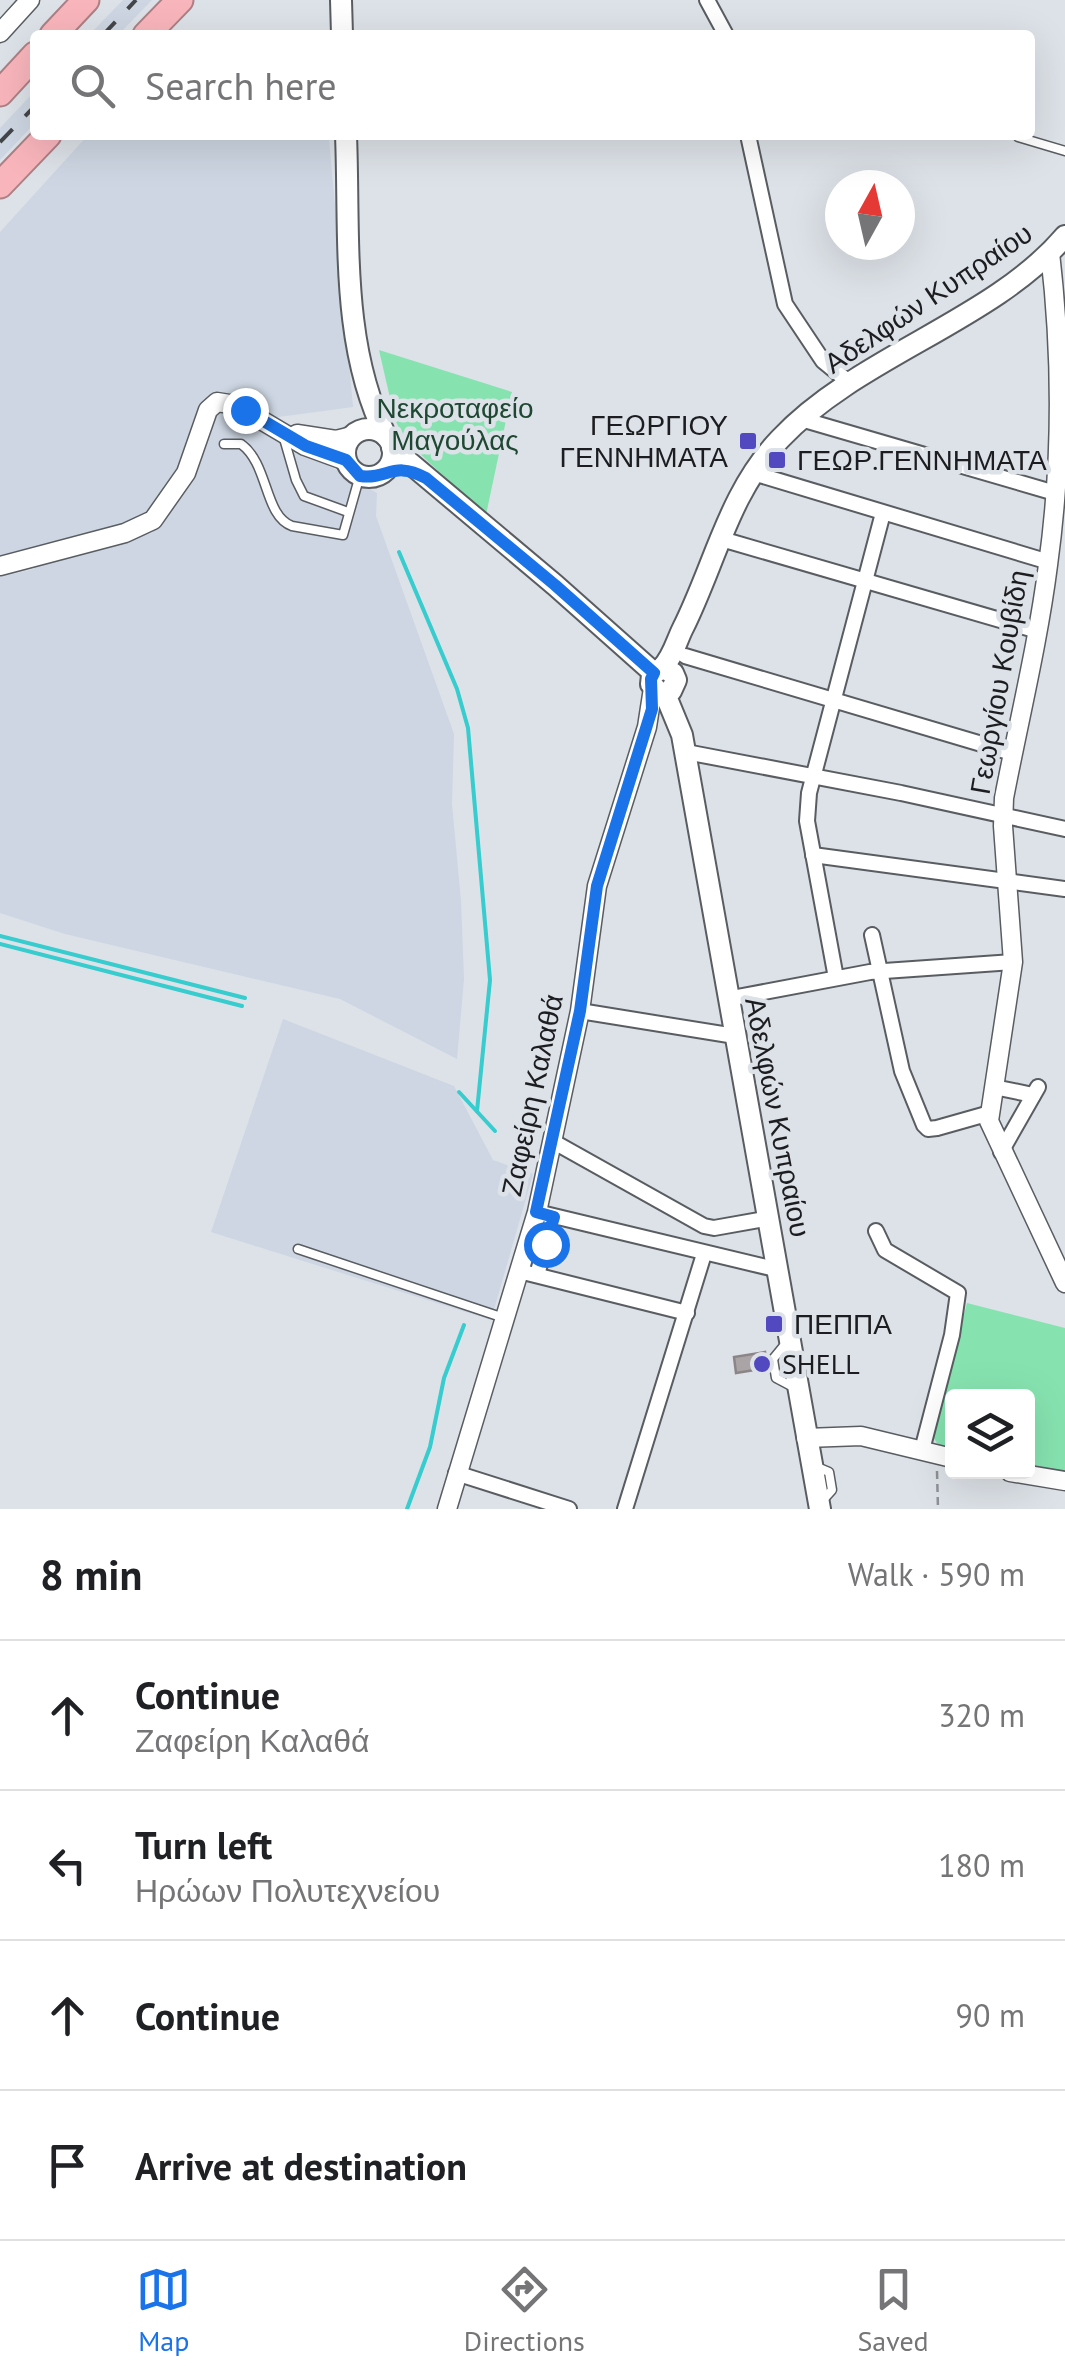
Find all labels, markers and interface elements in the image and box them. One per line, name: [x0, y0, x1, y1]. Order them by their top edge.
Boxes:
search box: [30, 30, 1035, 140]
icon: search: [65, 58, 120, 113]
text: Search here: [145, 61, 337, 110]
north arrow: [825, 170, 915, 260]
street label: Αδελφών Κυπραίου: [816, 214, 1039, 381]
route end: [223, 388, 269, 434]
park label: Νεκροταφείο Μαγούλας: [376, 389, 534, 458]
place label: ΓΕΩΡΓΙΟΥ ΓΕΝΝΗΜΑΤΑ: [560, 406, 728, 475]
marker: ΓΕΩΡΓΙΟΥ ΓΕΝΝΗΜΑΤΑ: [737, 430, 759, 452]
place label: ΓΕΩΡ.ΓΕΝΝΗΜΑΤΑ: [797, 441, 1047, 478]
marker: ΓΕΩΡ.ΓΕΝΝΗΜΑΤΑ: [766, 449, 788, 471]
street label: Γεωργίου Κουβίδη: [961, 567, 1036, 797]
street label: Ζαφείρη Καλαθά: [492, 991, 571, 1199]
street label: Αδελφών Κυπραίου: [737, 994, 820, 1240]
route start: [524, 1222, 570, 1268]
place label: ΠΕΠΠΑ: [794, 1305, 892, 1342]
marker: ΠΕΠΠΑ: [763, 1313, 785, 1335]
place label: SHELL: [782, 1345, 860, 1382]
marker: SHELL: [751, 1353, 773, 1375]
map controls: [945, 1389, 1035, 1479]
button: layers: [945, 1389, 1035, 1479]
text: 8 min: [40, 1547, 142, 1602]
text: Walk · 590 m: [848, 1553, 1025, 1595]
text: Continue: [135, 1670, 280, 1719]
icon: ahead: [40, 1688, 95, 1743]
text: 320 m: [938, 1694, 1025, 1736]
text: Ζαφείρη Καλαθά: [135, 1719, 369, 1761]
text: Turn left: [135, 1820, 272, 1869]
icon: left: [40, 1838, 95, 1893]
text: 180 m: [938, 1844, 1025, 1886]
text: Ηρώων Πολυτεχνείου: [135, 1869, 440, 1911]
icon: ahead: [40, 1988, 95, 2043]
text: Continue: [135, 1991, 280, 2040]
text: 90 m: [956, 1994, 1025, 2036]
icon: arrive: [40, 2138, 95, 2193]
text: Arrive at destination: [135, 2141, 467, 2190]
tab: Map: [136, 2262, 191, 2359]
tab: Directions: [464, 2262, 585, 2359]
tab: Saved: [857, 2262, 929, 2359]

